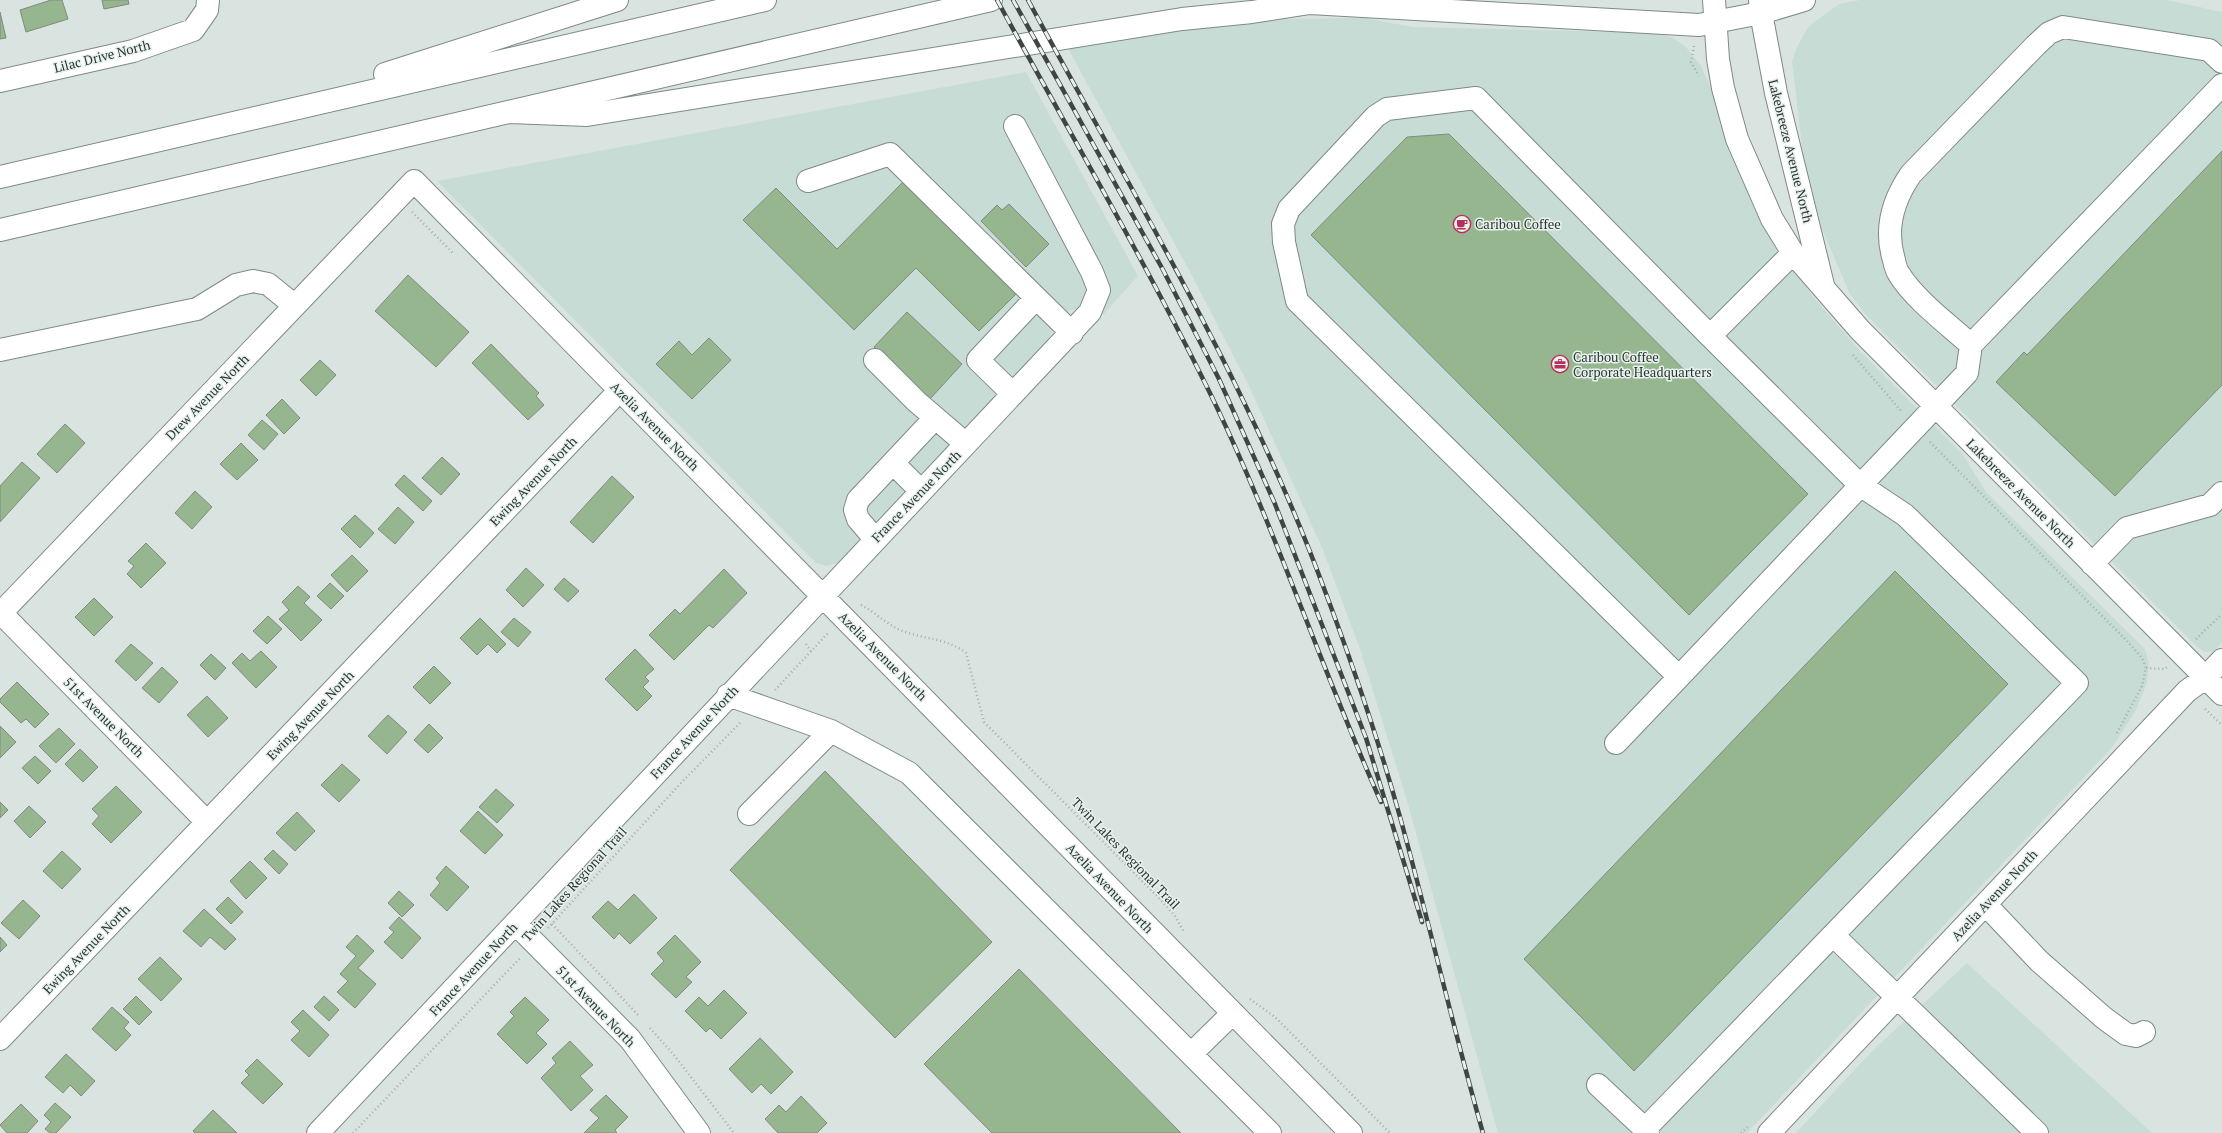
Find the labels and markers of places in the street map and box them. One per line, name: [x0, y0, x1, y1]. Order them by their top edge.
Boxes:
cafe icon: Caribou Coffee: [1452, 214, 1472, 234]
place label: Caribou Coffee: [1475, 215, 1561, 233]
place label: Caribou Coffee Corporate Headquarters: [1573, 348, 1712, 381]
office icon: Caribou Coffee Corporate Headquarters: [1550, 354, 1570, 374]

